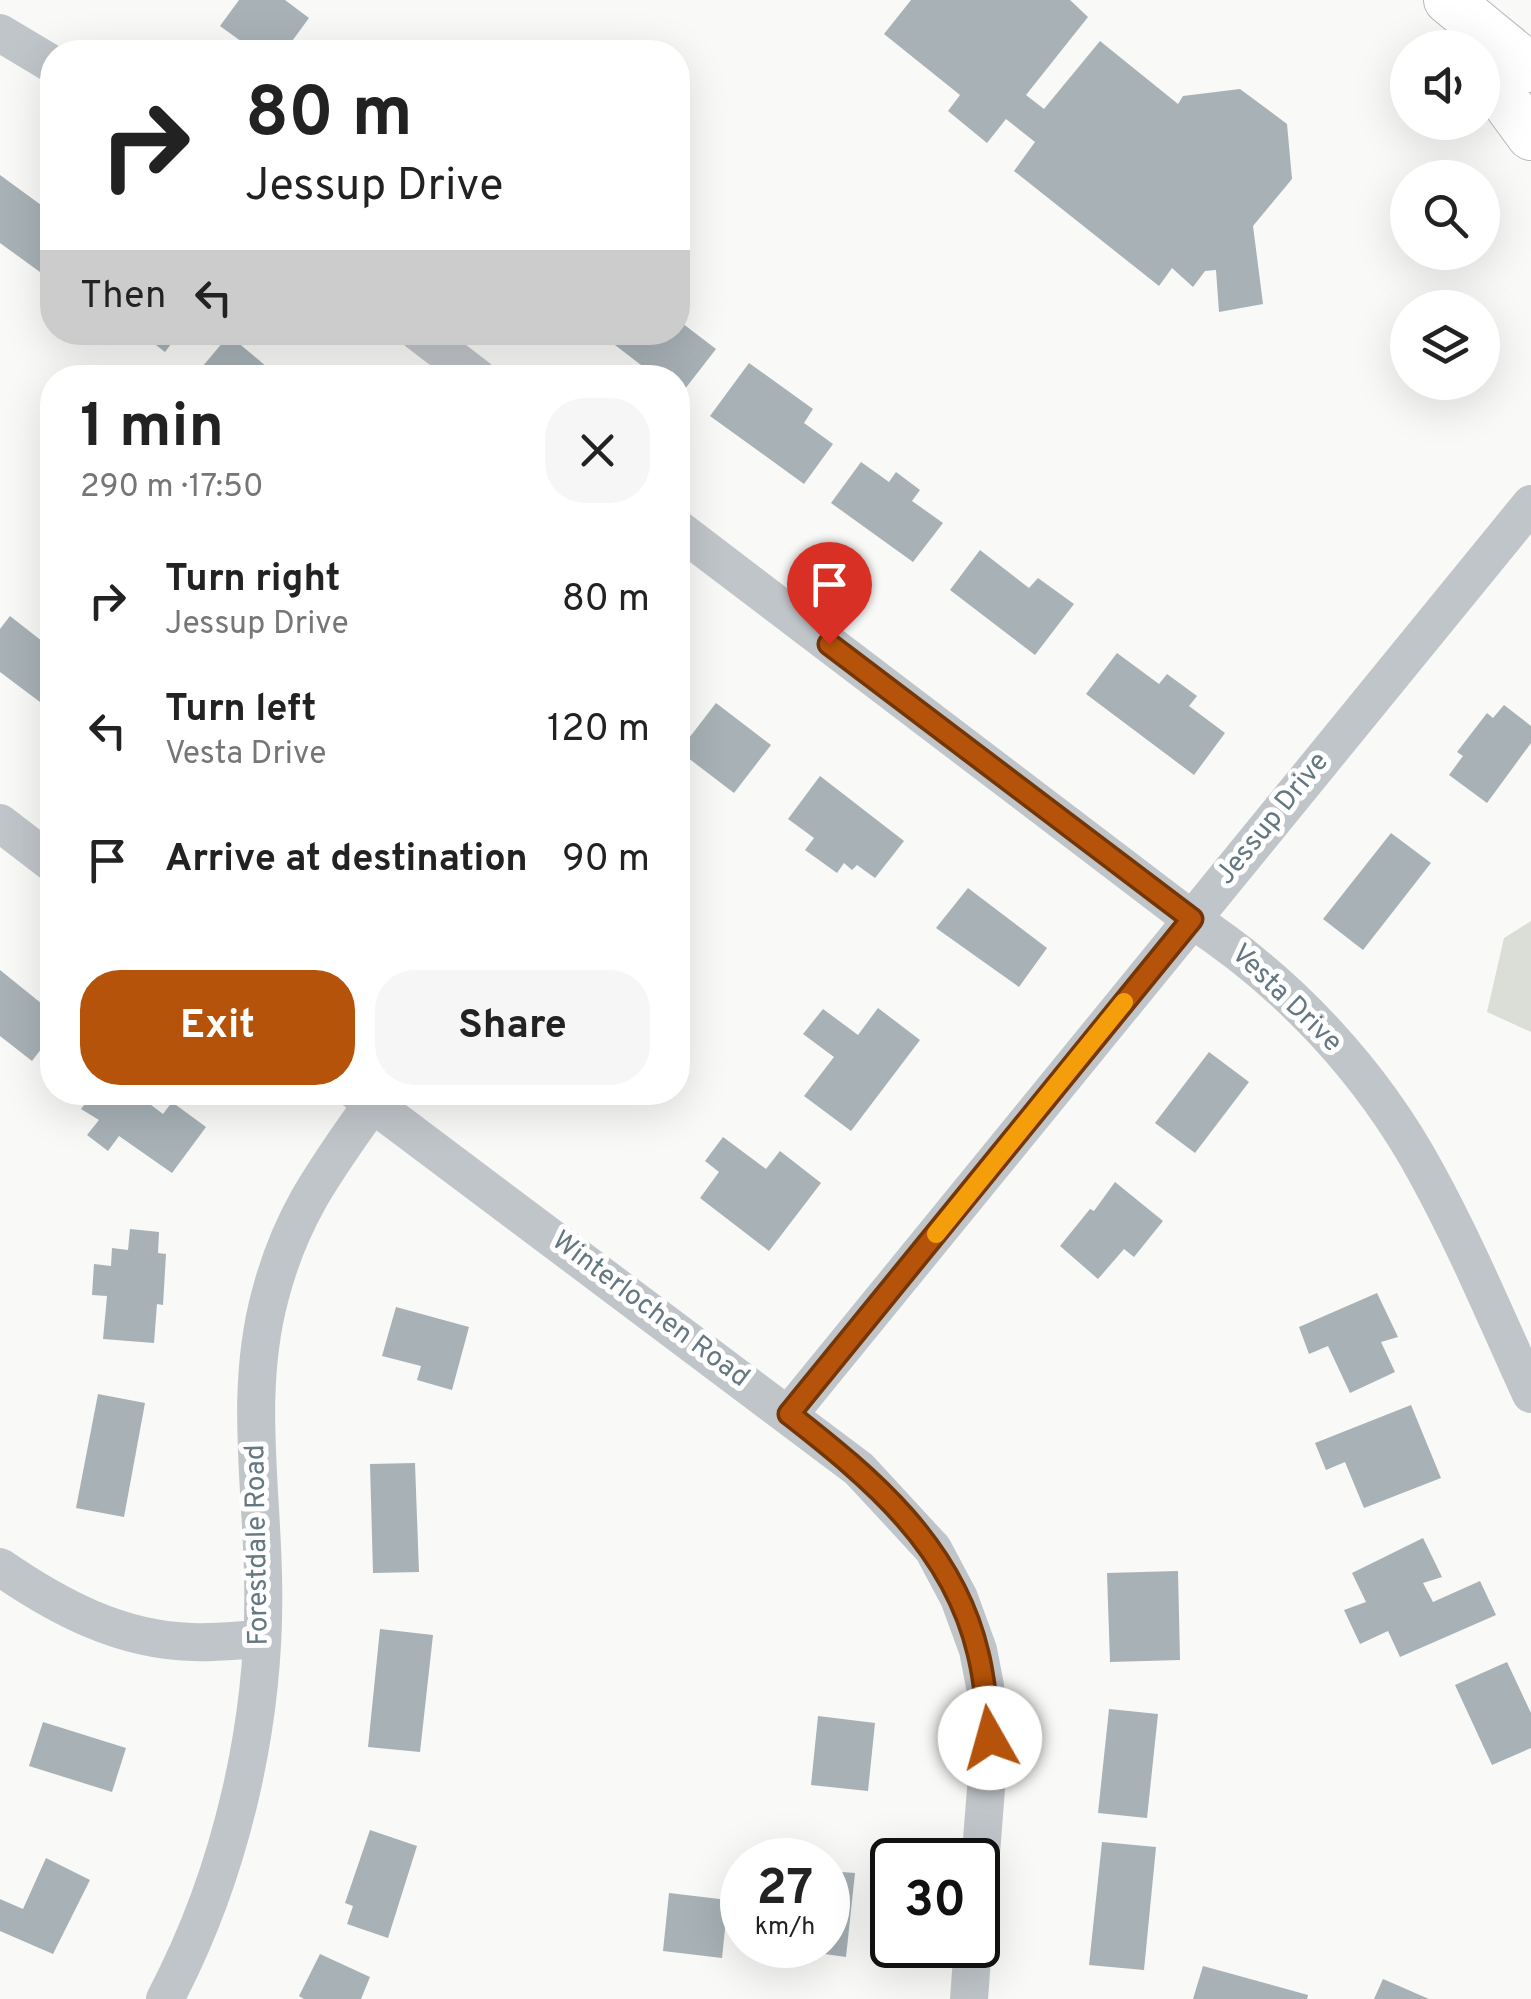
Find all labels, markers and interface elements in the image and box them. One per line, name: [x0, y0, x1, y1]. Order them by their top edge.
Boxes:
map controls: [1390, 30, 1500, 400]
button: sound: [1390, 30, 1500, 140]
text: 80 m: [245, 72, 413, 161]
icon: right: [80, 80, 210, 210]
text: Jessup Drive: [245, 159, 503, 216]
button: search: [1390, 160, 1500, 270]
icon: left: [186, 270, 241, 325]
text: Then: [80, 273, 166, 322]
button: layers: [1390, 290, 1500, 400]
text: 1 min: [80, 392, 224, 468]
button: close: [545, 398, 650, 503]
text: 290 m · 17:50: [80, 468, 263, 508]
pin: [787, 542, 872, 645]
text: Turn right: [165, 556, 340, 605]
icon: arrive: [802, 557, 857, 612]
icon: right: [80, 573, 135, 628]
text: 80 m: [562, 576, 650, 625]
text: Jessup Drive: [165, 605, 349, 645]
text: Turn left: [165, 686, 317, 735]
icon: left: [80, 703, 135, 758]
text: 120 m: [547, 706, 650, 755]
text: Vesta Drive: [165, 735, 326, 775]
street label: Jessup Drive: [1208, 745, 1338, 893]
icon: arrive: [80, 833, 135, 888]
text: Arrive at destination: [165, 836, 528, 885]
text: 90 m: [562, 836, 650, 885]
street label: Vesta Drive: [1223, 937, 1349, 1061]
button: Exit: [80, 970, 355, 1085]
button: Share: [375, 970, 650, 1085]
street label: Winterlochen Road: [544, 1224, 756, 1396]
street label: Forestdale Road: [238, 1444, 278, 1646]
position arrow: [938, 1686, 1042, 1790]
speed limit sign: 30: [870, 1838, 1000, 1968]
text: 27: [757, 1859, 813, 1922]
text: km/h: [755, 1912, 815, 1944]

